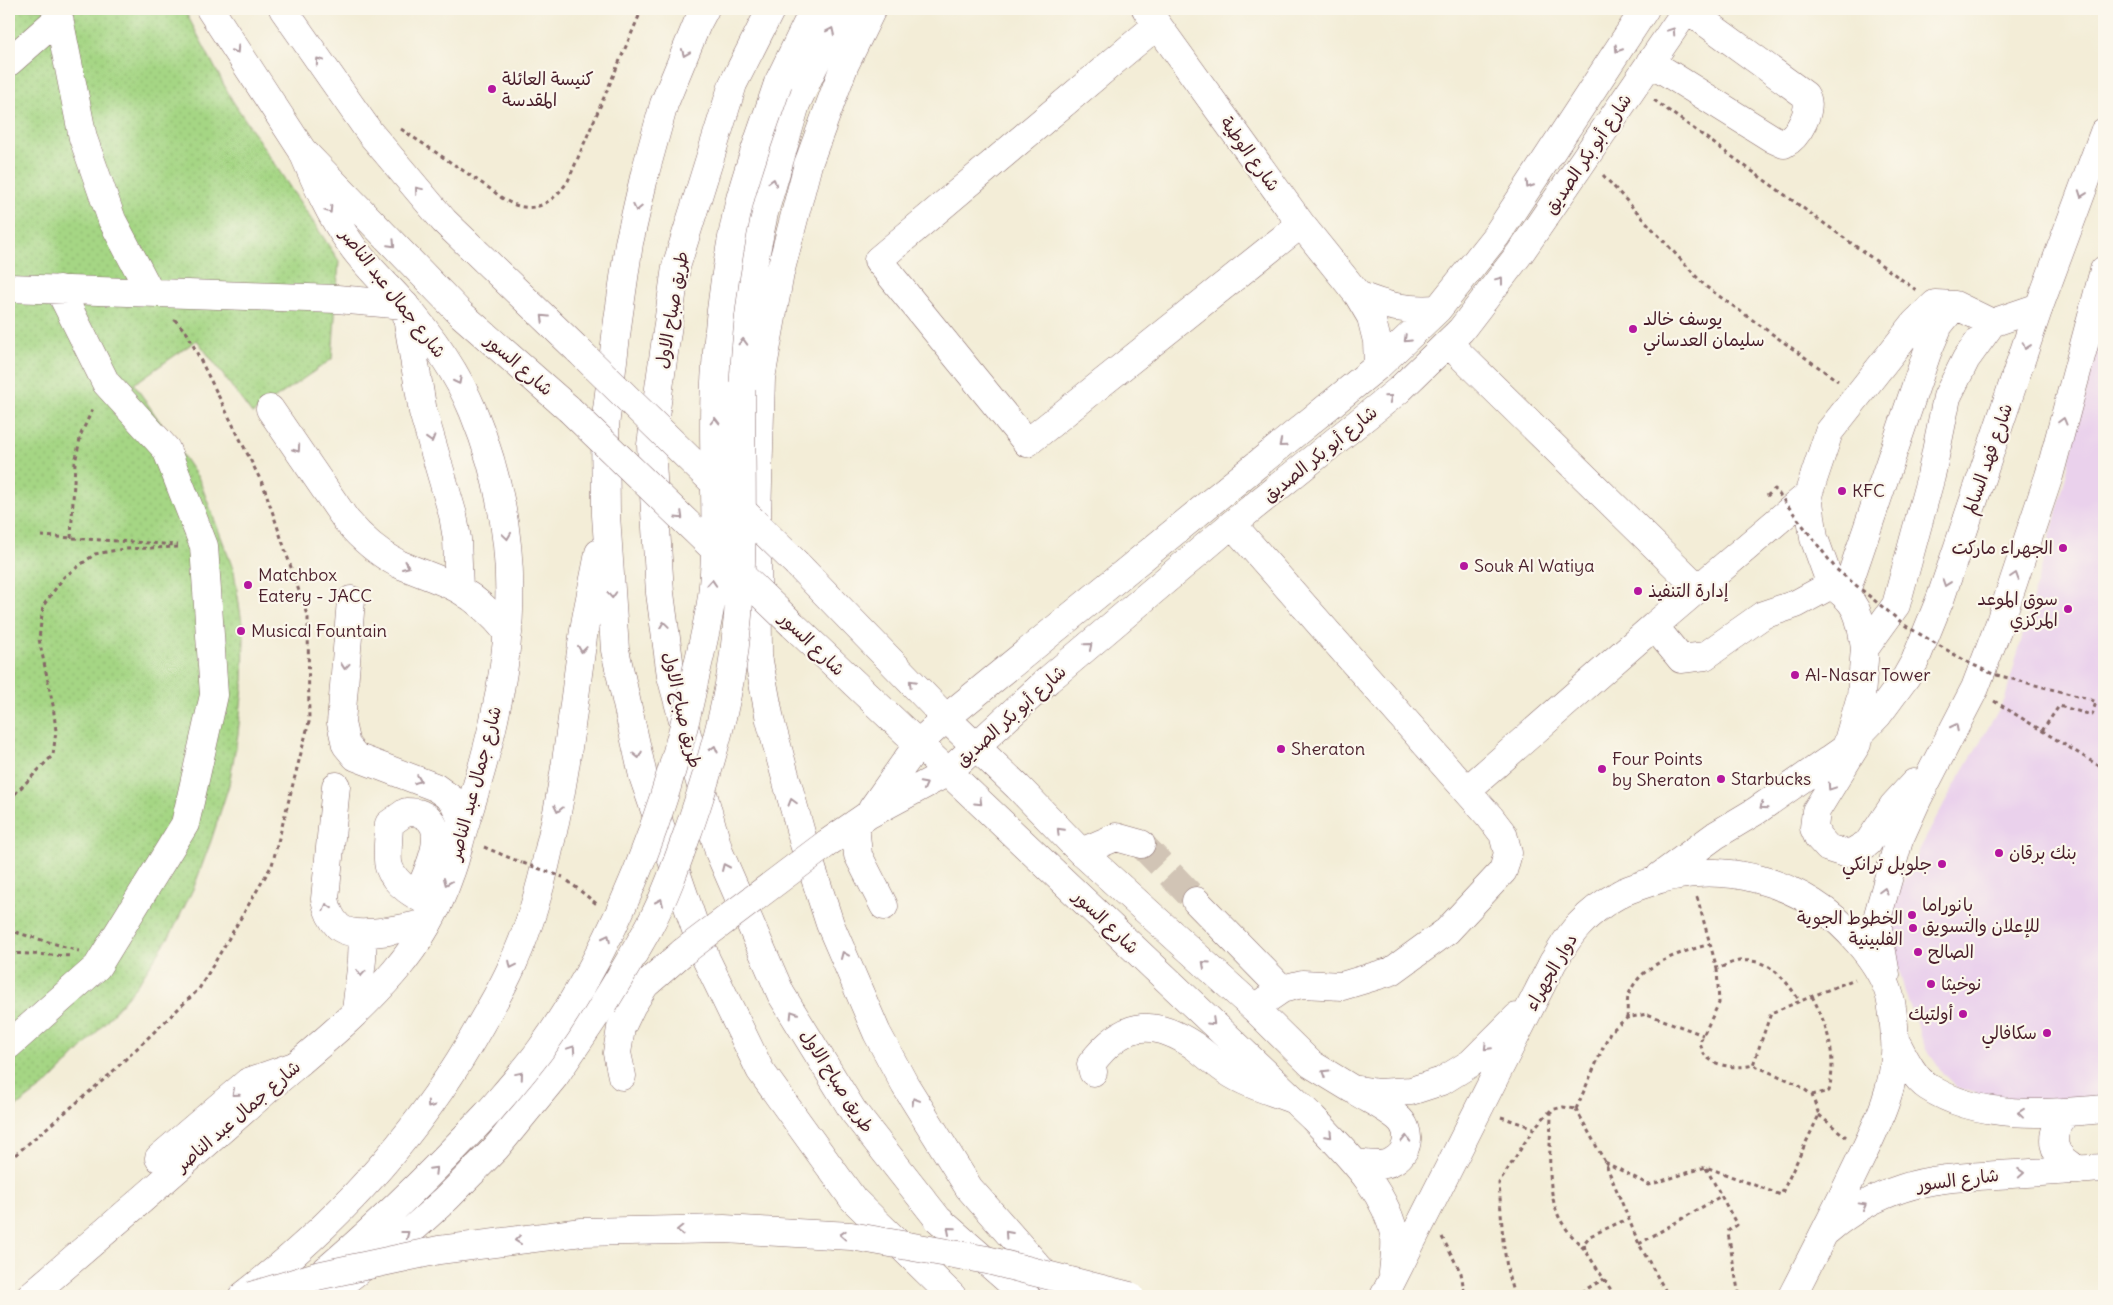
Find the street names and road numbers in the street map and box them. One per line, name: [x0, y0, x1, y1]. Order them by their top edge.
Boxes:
street label: شارع أبو بكر الصديق: [1539, 89, 1637, 219]
street label: شارع الوطية: [1215, 112, 1285, 196]
street label: شارع جمال عبد الناصر: [333, 222, 451, 363]
street label: طريق صباح الاول: [650, 249, 694, 371]
street label: شارع السور: [478, 328, 558, 401]
street label: شارع أبو بكر الصديق: [1258, 400, 1382, 508]
street label: شارع فهد السالم: [1958, 400, 2020, 518]
street label: شارع السور: [773, 605, 850, 681]
street label: طريق صباح الاول: [657, 649, 707, 771]
street label: شارع أبو بكر الصديق: [951, 660, 1071, 772]
street label: شارع جمال عبد الناصر: [442, 703, 507, 865]
street label: شارع السور: [1067, 883, 1144, 959]
street label: دوار الجهراء: [1519, 929, 1582, 1014]
street label: طريق صباح الاول: [795, 1025, 879, 1137]
street label: شارع جمال عبد الناصر: [169, 1055, 306, 1178]
street label: شارع السور: [1914, 1163, 2000, 1197]

